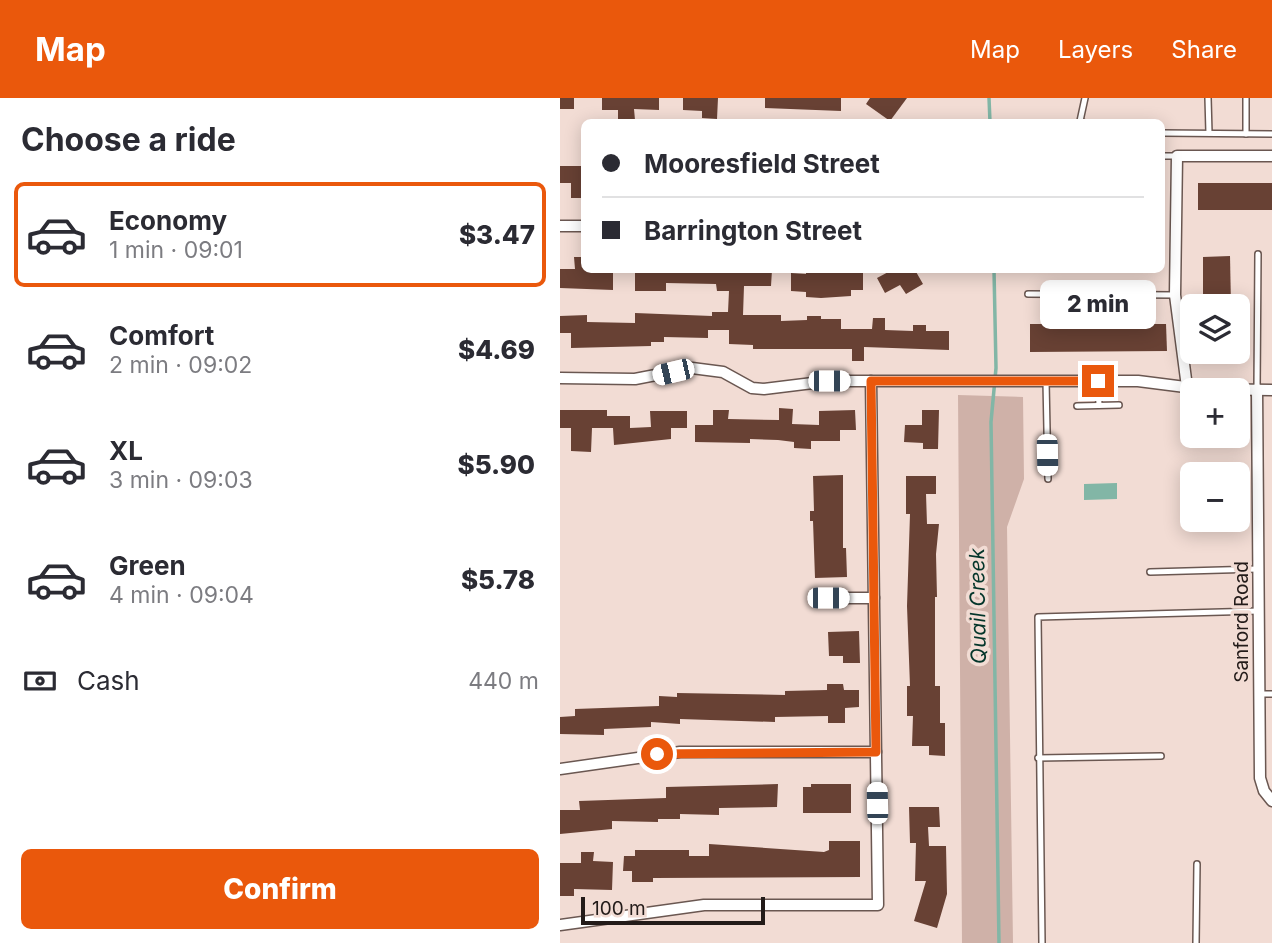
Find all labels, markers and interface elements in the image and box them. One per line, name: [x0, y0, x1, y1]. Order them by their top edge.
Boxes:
text: Map: [35, 29, 106, 69]
text: Map: [970, 35, 1020, 64]
text: Layers: [1058, 35, 1133, 64]
text: Share: [1171, 35, 1237, 64]
text: Choose a ride: [21, 120, 236, 159]
text: Mooresfield Street: [644, 148, 880, 179]
icon: car: [25, 203, 88, 266]
text: Economy: [109, 205, 227, 236]
text: Barrington Street: [644, 215, 862, 246]
text: $3.47: [459, 219, 535, 250]
text: 1 min · 09:01: [109, 236, 243, 264]
callout: 2 min: [1040, 280, 1156, 328]
text: 2 min: [1067, 290, 1129, 318]
map controls: [1180, 294, 1250, 532]
button: layers: [1180, 294, 1250, 364]
icon: car: [25, 318, 88, 381]
text: Comfort: [109, 320, 214, 351]
text: $4.69: [458, 334, 535, 365]
text: 2 min · 09:02: [109, 351, 252, 379]
car: [651, 357, 696, 387]
route end: [1082, 365, 1114, 397]
car: [809, 371, 851, 392]
button: +: [1180, 378, 1250, 448]
icon: car: [25, 433, 88, 496]
car: [1037, 434, 1058, 476]
text: XL: [109, 435, 143, 466]
text: $5.90: [457, 449, 535, 480]
button: −: [1180, 462, 1250, 532]
text: 3 min · 09:03: [109, 466, 253, 494]
water label: Quail Creek: [964, 547, 991, 664]
icon: car: [25, 548, 88, 611]
text: Green: [109, 550, 186, 581]
street label: Sanford Road: [1230, 561, 1253, 683]
text: $5.78: [461, 564, 535, 595]
text: 4 min · 09:04: [109, 581, 254, 609]
car: [808, 588, 850, 609]
icon: cash: [21, 662, 59, 700]
text: Cash: [77, 665, 140, 696]
text: 440 m: [468, 667, 539, 695]
route start: [641, 738, 673, 770]
car: [867, 782, 888, 824]
button: Confirm: [21, 849, 539, 929]
scale bar: [581, 894, 765, 926]
text: 100 m: [592, 897, 646, 920]

